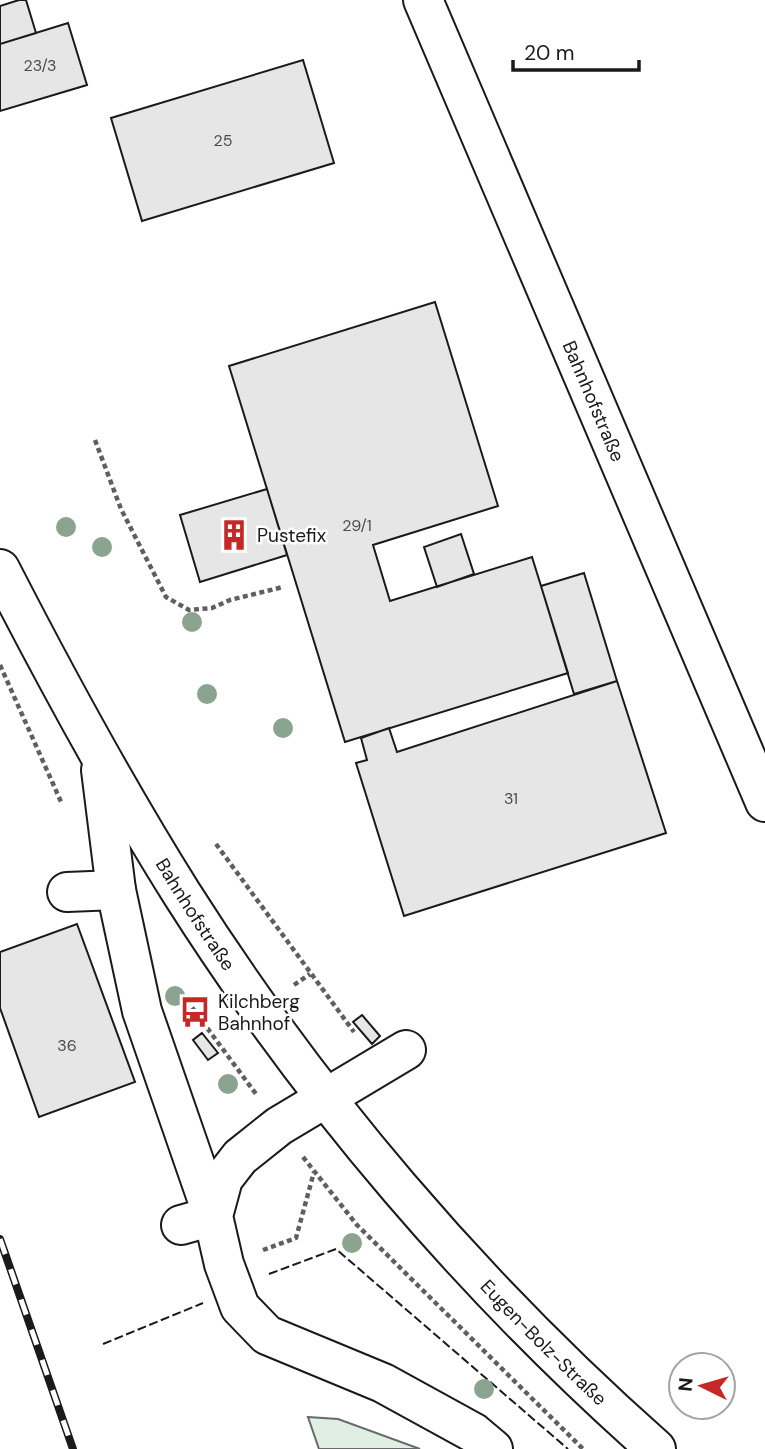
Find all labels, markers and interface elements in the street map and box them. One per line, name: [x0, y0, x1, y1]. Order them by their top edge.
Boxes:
scale bar: [513, 28, 639, 72]
text: 20 m: [524, 39, 575, 67]
house number: 23/3: [23, 55, 57, 76]
house number: 25: [214, 130, 232, 151]
street label: Bahnhofstraße: [557, 337, 630, 466]
house number: 29/1: [342, 515, 372, 536]
building icon: Pustefix: [217, 518, 251, 552]
place label: Pustefix: [257, 523, 327, 548]
house number: 31: [504, 788, 518, 809]
street label: Bahnhofstraße: [150, 854, 241, 976]
place label: Kilchberg Bahnhof: [218, 989, 300, 1036]
bus stop icon: Kilchberg Bahnhof: [178, 995, 212, 1029]
house number: 36: [57, 1035, 77, 1056]
street label: Eugen-Bolz-Straße: [475, 1274, 612, 1411]
north arrow: [667, 1351, 737, 1421]
text: N: [673, 1377, 699, 1393]

